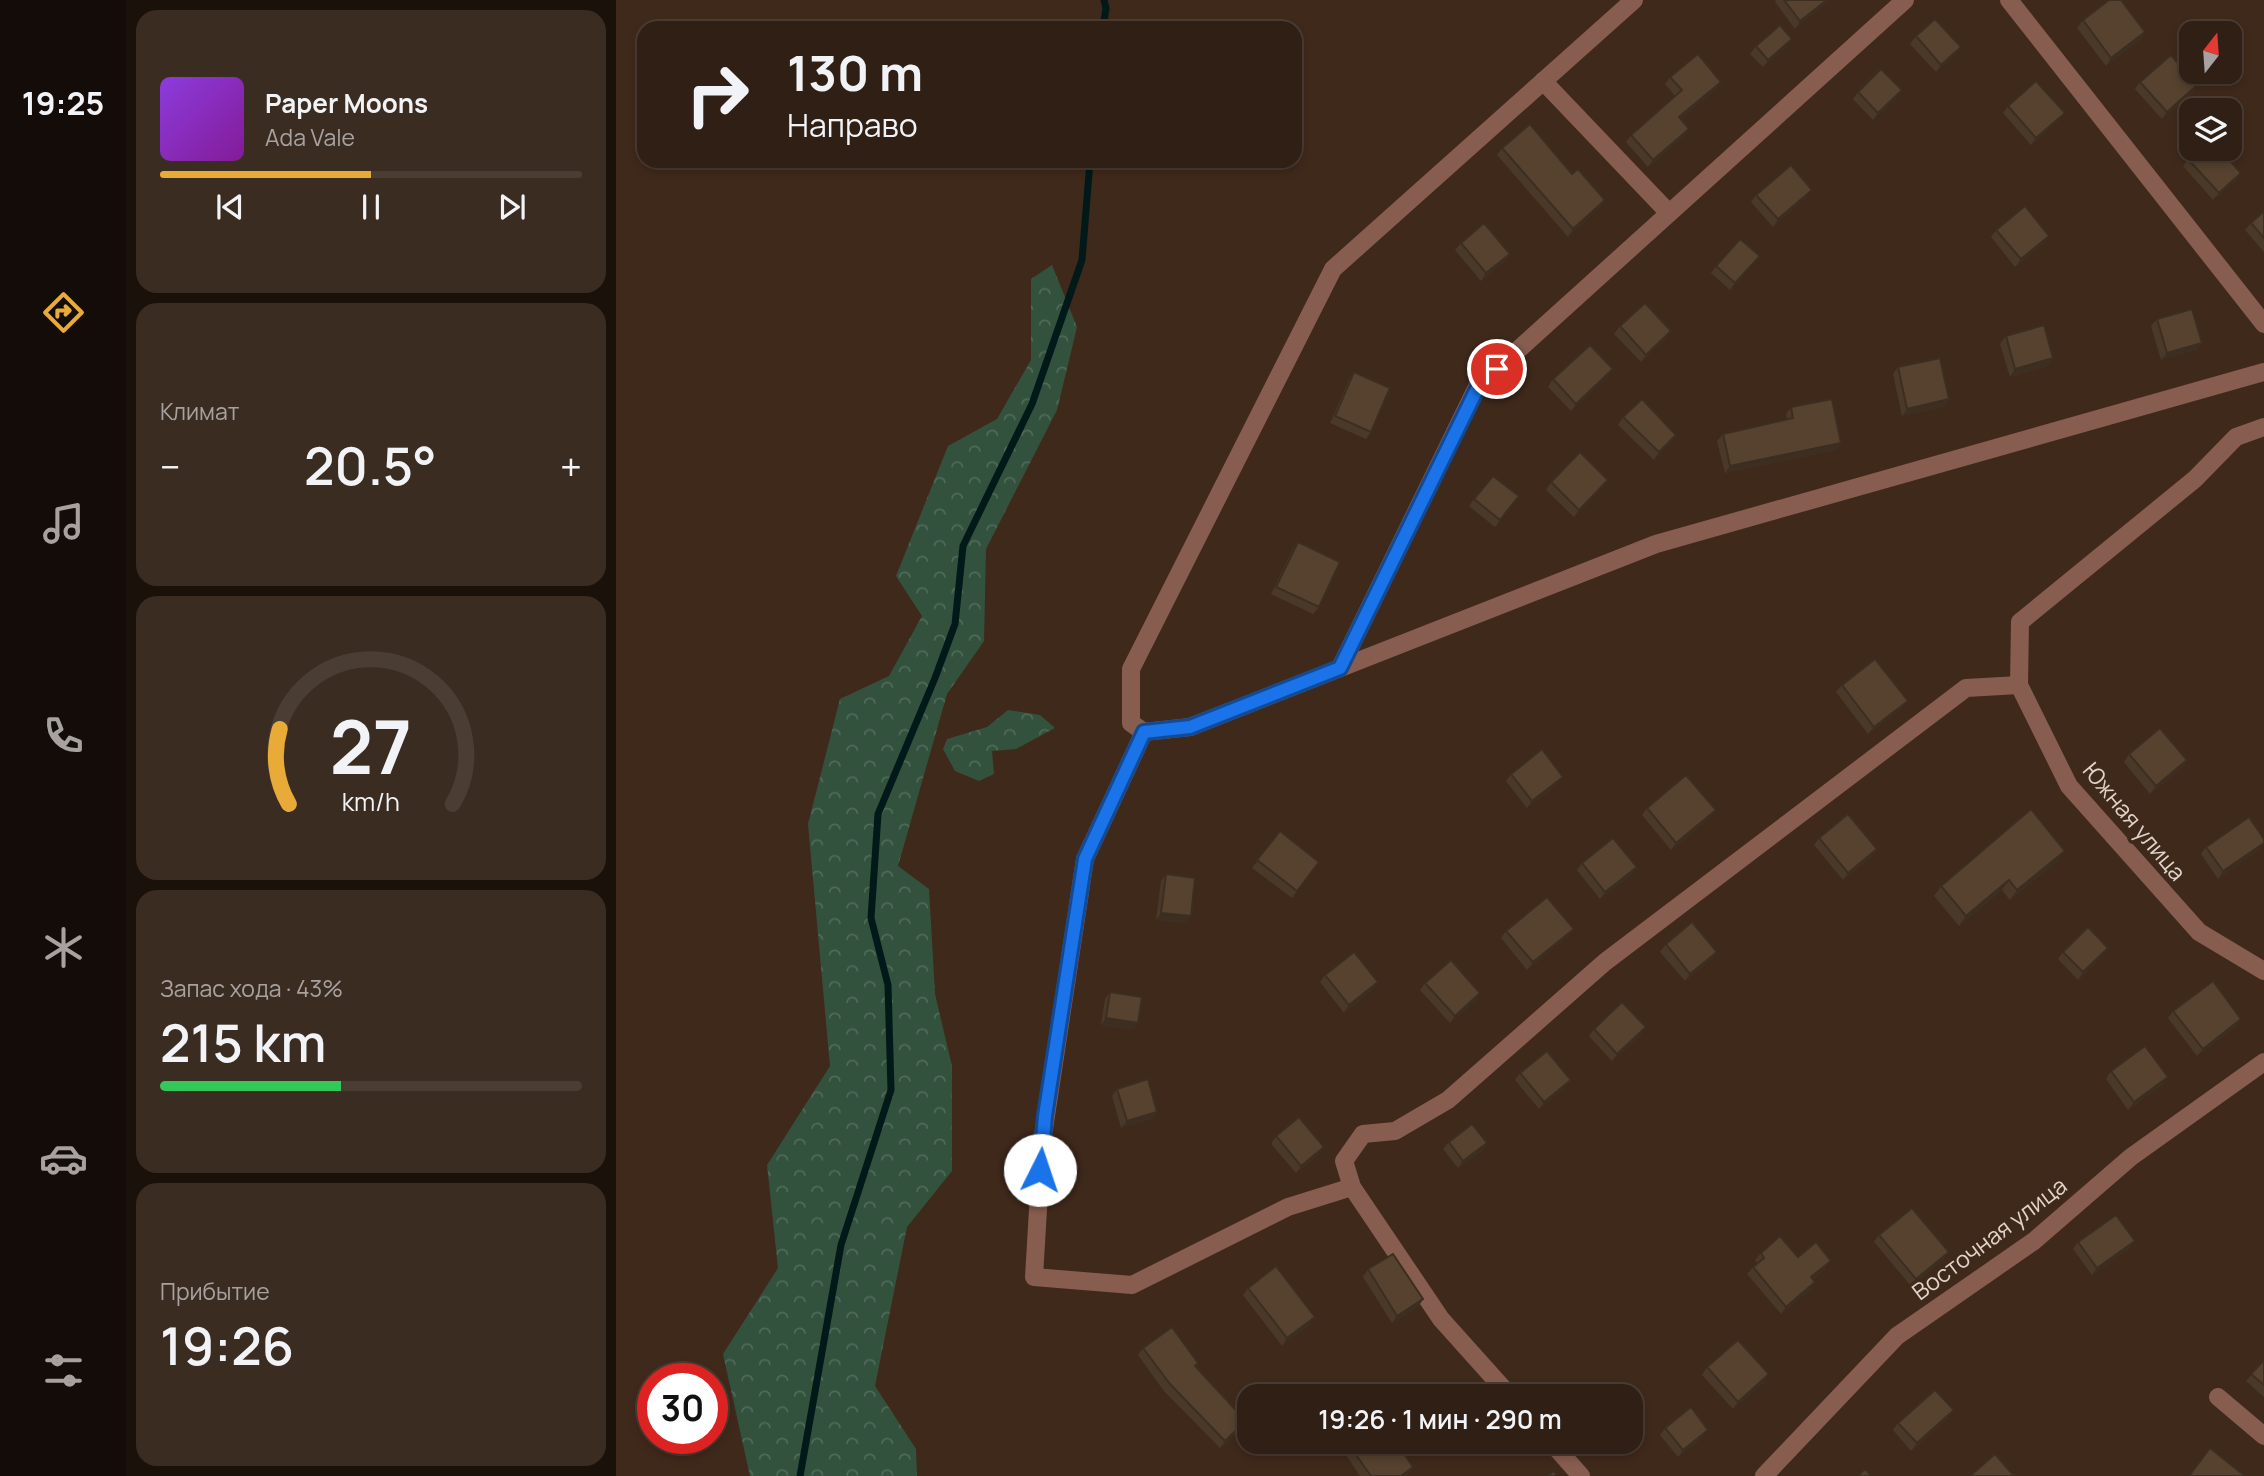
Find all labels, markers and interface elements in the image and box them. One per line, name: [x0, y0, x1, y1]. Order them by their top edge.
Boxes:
north arrow: [2179, 21, 2242, 84]
map controls: [2179, 21, 2242, 161]
text: 130 m: [787, 39, 923, 106]
icon: right: [672, 49, 763, 140]
text: 19:25: [22, 81, 104, 125]
text: Paper Moons: [265, 85, 428, 121]
button: layers: [2179, 98, 2242, 161]
text: Направо: [787, 103, 918, 147]
text: Ada Vale: [265, 121, 355, 153]
icon: previous: [211, 188, 249, 226]
icon: pause: [352, 188, 390, 226]
icon: next: [493, 188, 531, 226]
icon: directions: [39, 288, 88, 337]
pin: [1467, 339, 1527, 399]
icon: arrive: [1478, 350, 1516, 388]
text: Климат: [160, 395, 239, 427]
text: 20.5°: [304, 430, 437, 501]
text: −: [160, 440, 181, 492]
text: +: [560, 440, 582, 492]
icon: music: [39, 499, 88, 548]
text: 27: [330, 696, 412, 796]
icon: phone: [39, 711, 88, 760]
street label: Южная улица: [2076, 755, 2194, 887]
text: km/h: [342, 784, 400, 819]
icon: climate: [39, 923, 88, 972]
text: Запас хода · 43%: [160, 972, 343, 1004]
text: 215 km: [160, 1007, 326, 1078]
position arrow: [1003, 1133, 1077, 1207]
icon: car: [39, 1134, 88, 1183]
street label: Восточная улица: [1905, 1169, 2073, 1307]
text: Прибытие: [160, 1275, 270, 1307]
text: 19:26: [160, 1310, 294, 1381]
icon: filters: [39, 1346, 88, 1395]
speed limit sign: 30: [637, 1363, 728, 1454]
text: 19:26 · 1 мин · 290 m: [1318, 1401, 1562, 1437]

